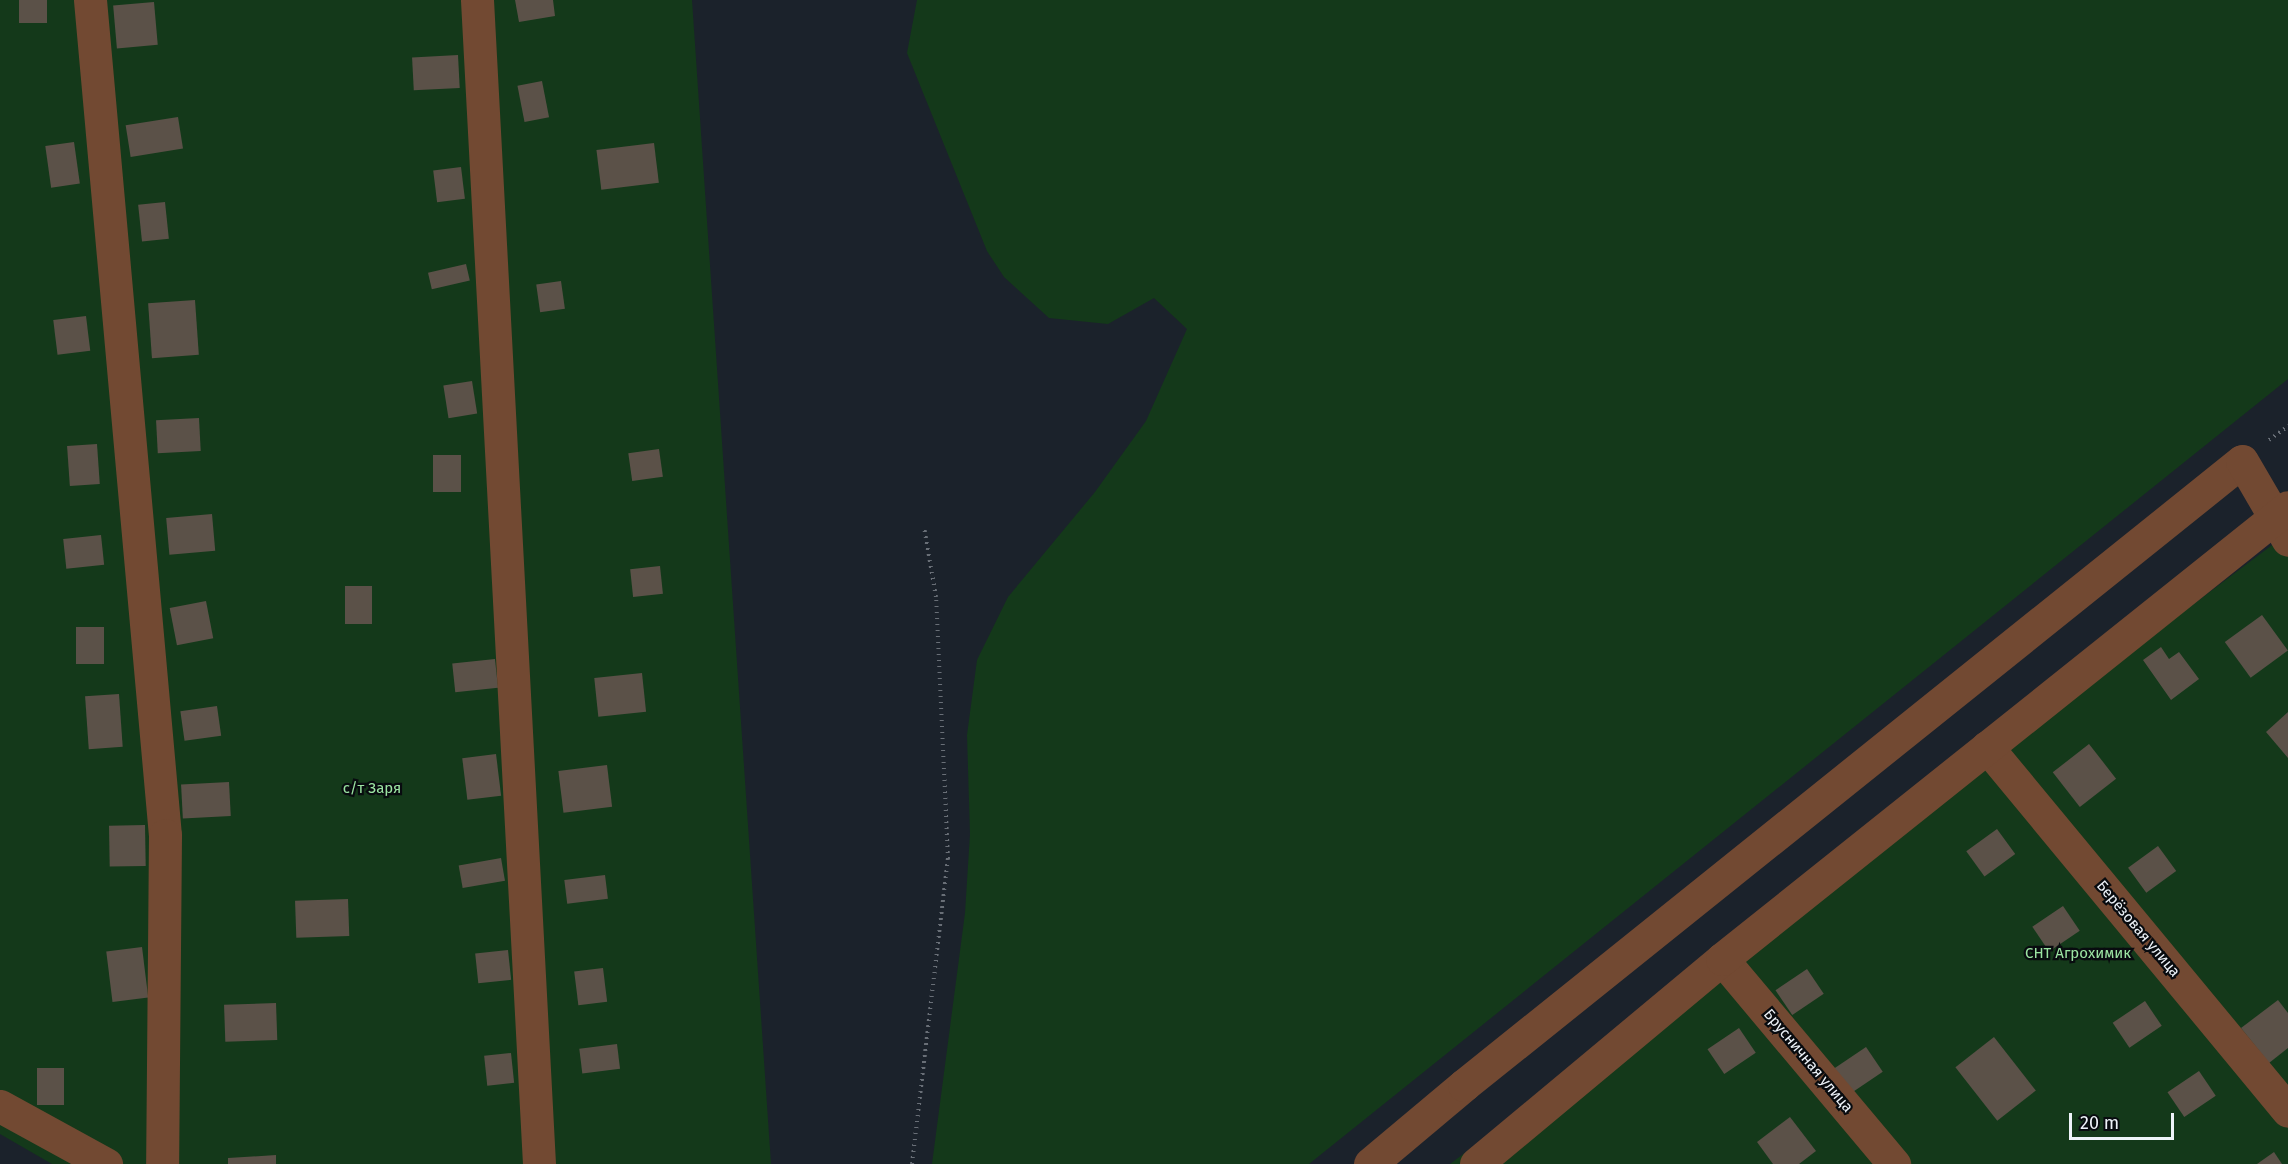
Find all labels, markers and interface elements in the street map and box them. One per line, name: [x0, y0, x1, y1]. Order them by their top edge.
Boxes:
park label: с/т Заря: [343, 780, 401, 798]
street label: Берёзовая улица: [2092, 877, 2184, 981]
park label: СНТ Агрохимик: [2025, 945, 2131, 963]
street label: Брусничная улица: [1760, 1006, 1856, 1116]
scale bar: [2072, 1101, 2177, 1139]
text: 20 m: [2080, 1112, 2119, 1134]

